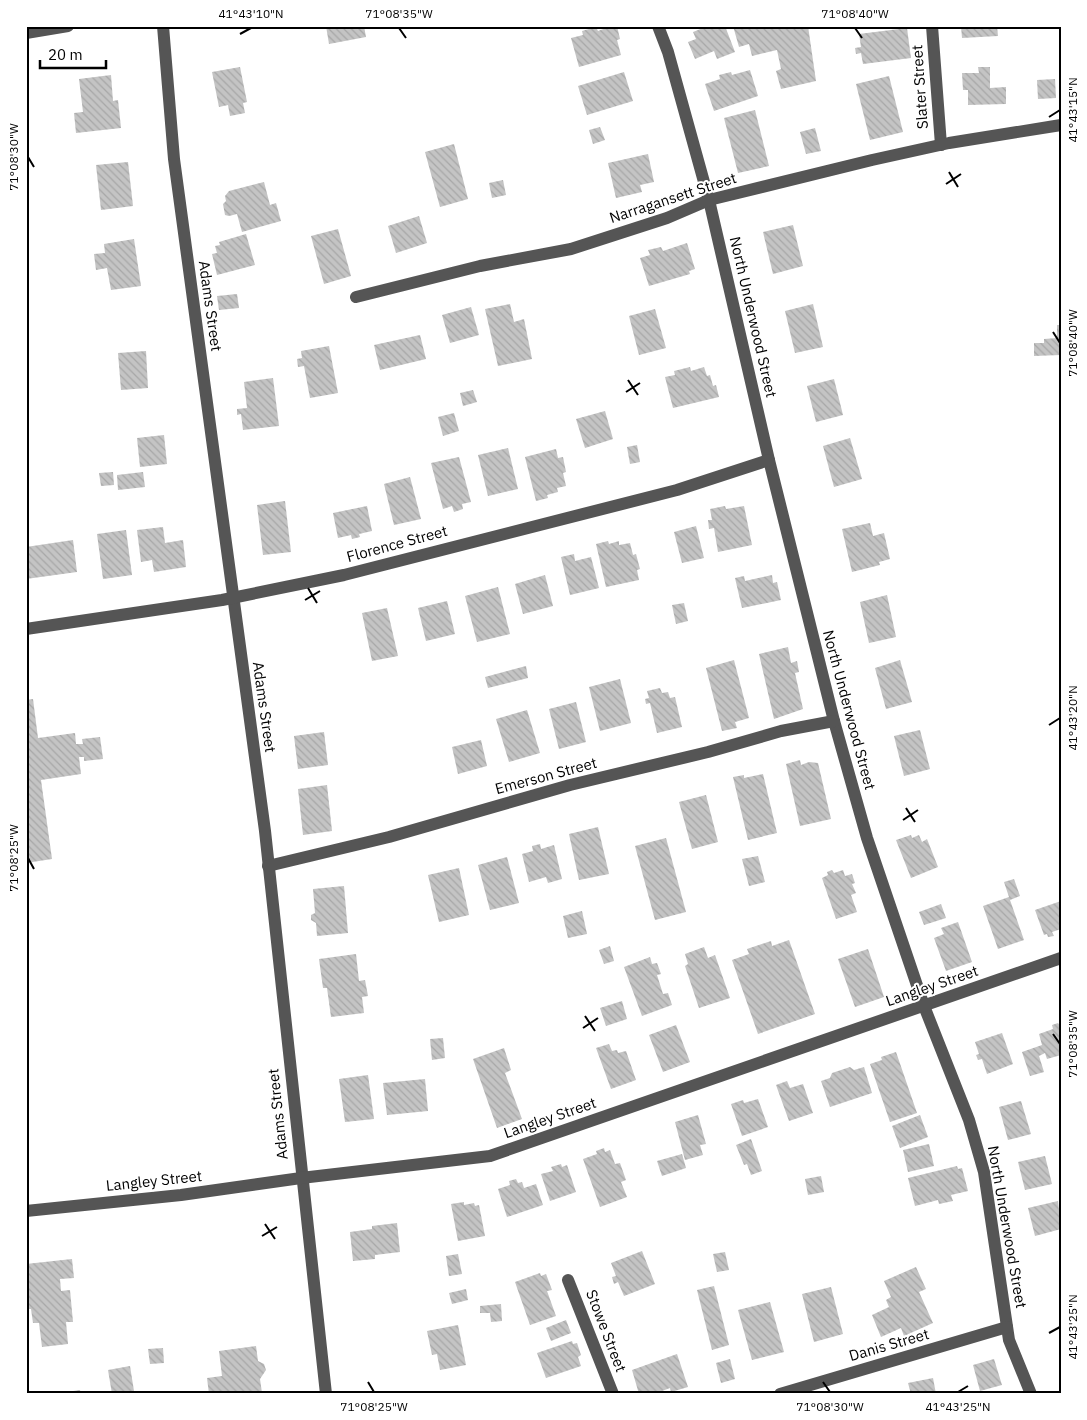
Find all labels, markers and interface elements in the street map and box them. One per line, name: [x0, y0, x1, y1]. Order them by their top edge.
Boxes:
text: 41°43'10"N: [218, 6, 284, 21]
text: 71°08'35"W: [365, 6, 433, 21]
text: 71°08'40"W: [821, 6, 889, 21]
scale bar: [40, 38, 106, 70]
street label: Slater Street: [907, 44, 932, 130]
text: 20 m: [48, 45, 83, 64]
text: 41°43'15"N: [1065, 77, 1080, 143]
text: 71°08'30"W: [6, 123, 21, 191]
street label: Narragansett Street: [607, 168, 739, 227]
street label: North Underwood Street: [726, 234, 781, 399]
street label: Adams Street: [195, 259, 226, 353]
text: 71°08'40"W: [1065, 309, 1080, 377]
street label: Florence Street: [344, 521, 449, 566]
street label: North Underwood Street: [819, 628, 880, 792]
street label: Adams Street: [249, 660, 280, 754]
text: 41°43'20"N: [1065, 685, 1080, 751]
street label: Emerson Street: [493, 753, 599, 798]
text: 71°08'25"W: [6, 824, 21, 892]
street label: Langley Street: [883, 961, 980, 1010]
text: 71°08'35"W: [1065, 1010, 1080, 1078]
street label: Adams Street: [263, 1068, 292, 1161]
street label: Langley Street: [501, 1093, 598, 1142]
street label: North Underwood Street: [984, 1144, 1031, 1310]
street label: Langley Street: [105, 1166, 203, 1195]
street label: Stowe Street: [582, 1287, 631, 1375]
text: 41°43'25"N: [1065, 1294, 1080, 1360]
street label: Danis Street: [847, 1324, 931, 1365]
text: 71°08'25"W: [340, 1399, 408, 1414]
text: 71°08'30"W: [796, 1399, 864, 1414]
text: 41°43'25"N: [925, 1399, 991, 1414]

